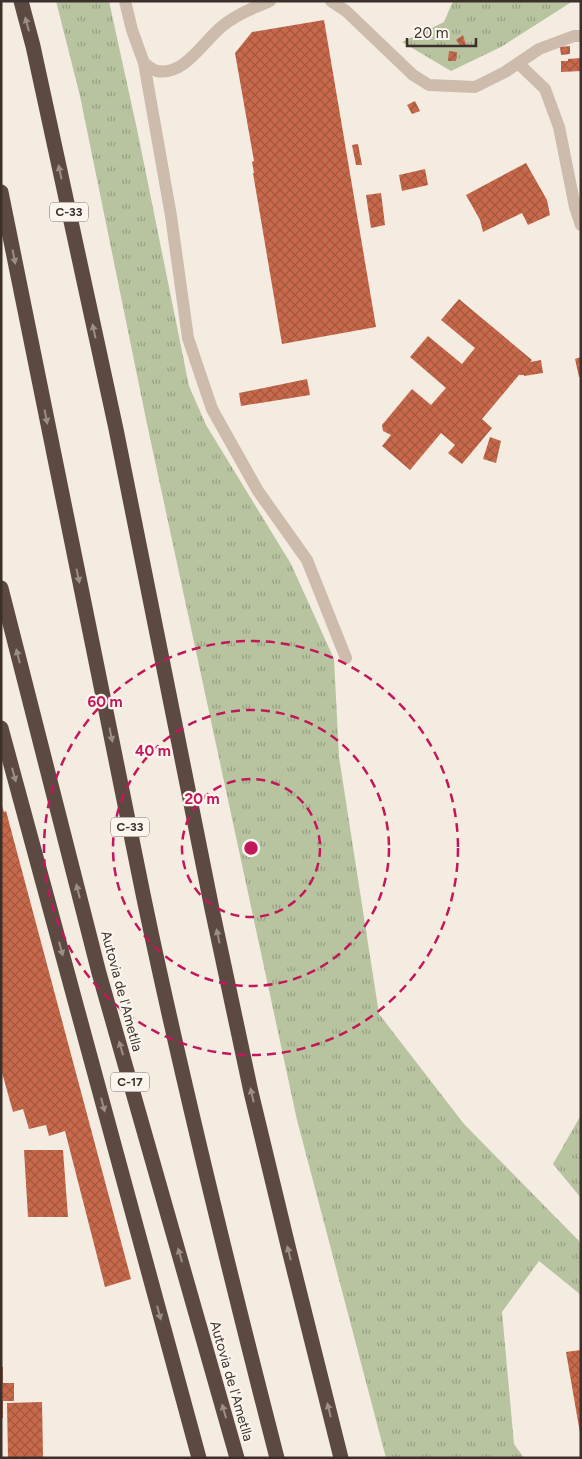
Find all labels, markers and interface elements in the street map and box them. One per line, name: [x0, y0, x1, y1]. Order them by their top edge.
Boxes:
scale bar: [407, 15, 476, 47]
one-way arrow: [23, 16, 31, 31]
text: 20 m: [414, 24, 448, 42]
one-way arrow: [56, 163, 64, 179]
road number: C-33: [50, 202, 88, 222]
one-way arrow: [10, 250, 18, 265]
one-way arrow: [90, 322, 98, 338]
one-way arrow: [42, 409, 50, 424]
one-way arrow: [75, 568, 83, 584]
one-way arrow: [14, 649, 22, 664]
text: 60 m: [87, 693, 123, 711]
one-way arrow: [107, 728, 115, 743]
text: 40 m: [135, 742, 171, 760]
one-way arrow: [10, 767, 18, 782]
text: 20 m: [184, 790, 220, 808]
road number: C-33: [111, 818, 149, 836]
centre of rings: [242, 839, 260, 857]
one-way arrow: [74, 883, 82, 898]
one-way arrow: [213, 927, 221, 943]
street label: Autovia de l'Ametlla: [97, 929, 146, 1053]
one-way arrow: [57, 941, 65, 956]
one-way arrow: [116, 1040, 124, 1055]
road number: C-17: [111, 1072, 149, 1092]
one-way arrow: [248, 1087, 256, 1102]
one-way arrow: [100, 1098, 108, 1113]
one-way arrow: [285, 1245, 293, 1260]
one-way arrow: [175, 1247, 183, 1262]
one-way arrow: [156, 1306, 164, 1321]
street label: Autovia de l'Ametlla: [206, 1319, 257, 1443]
one-way arrow: [220, 1403, 228, 1418]
one-way arrow: [325, 1403, 333, 1418]

